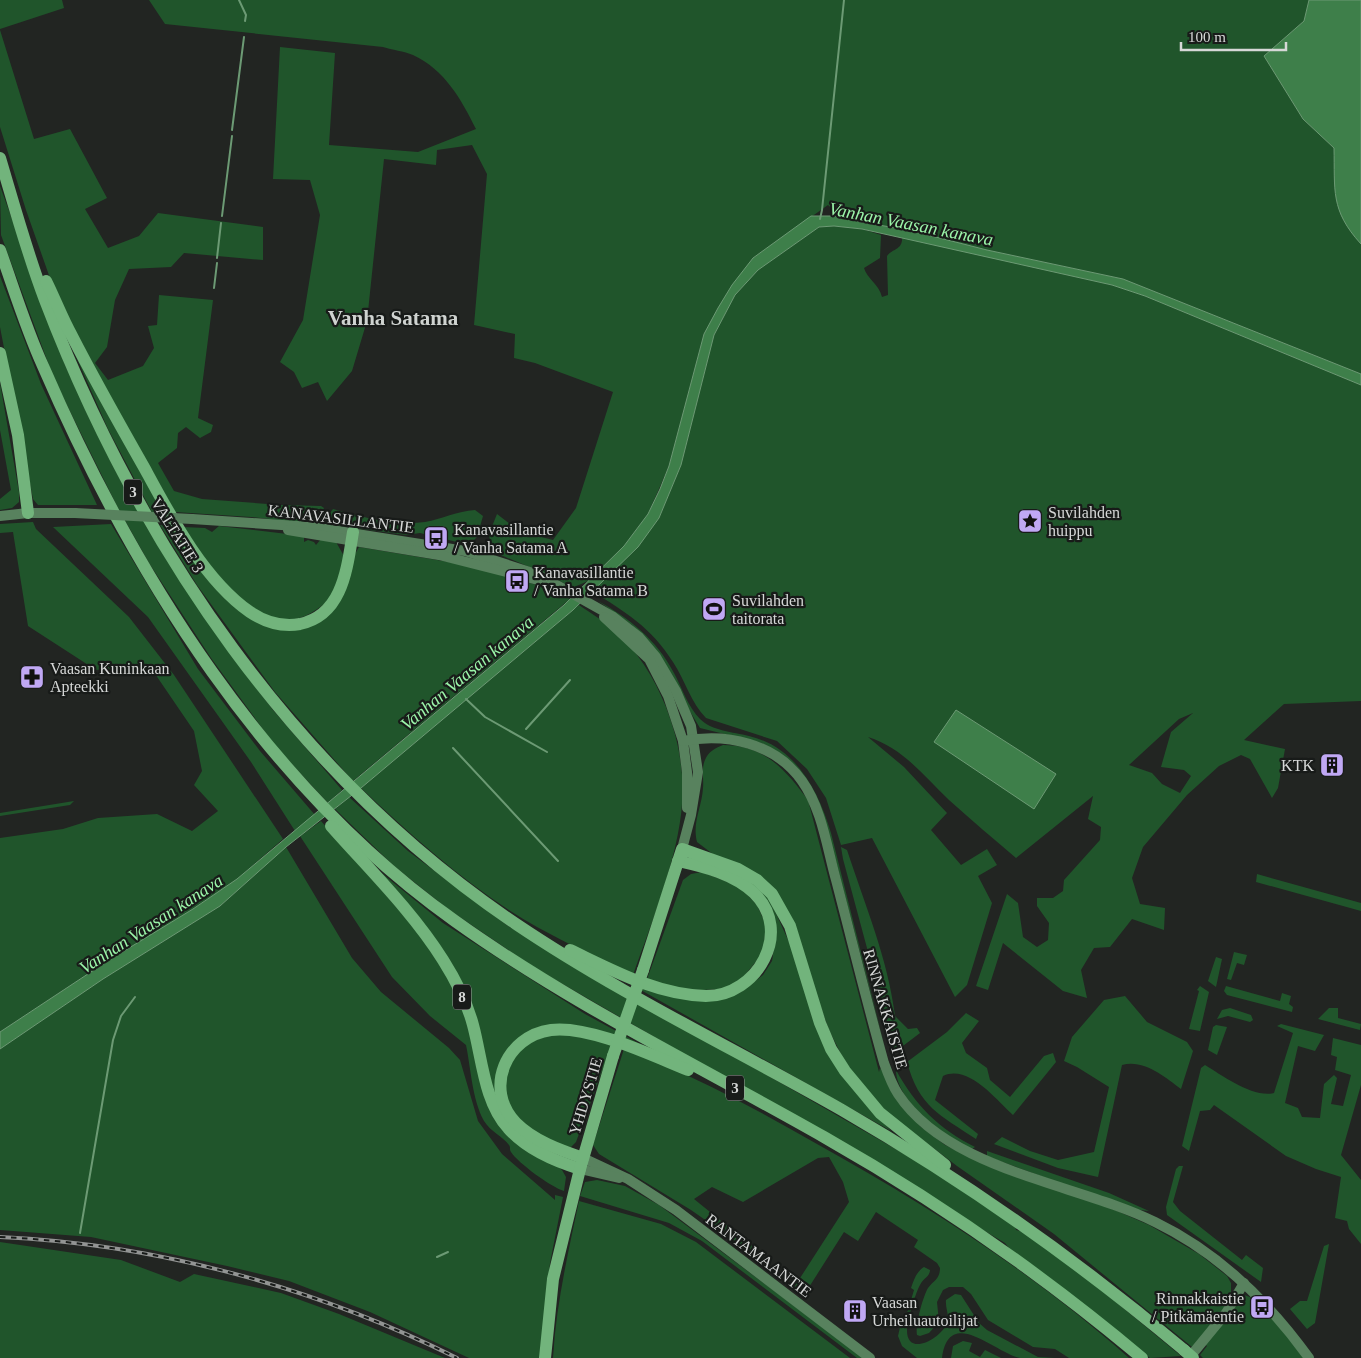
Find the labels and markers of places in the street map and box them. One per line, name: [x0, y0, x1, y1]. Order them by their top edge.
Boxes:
place label: Suvilahden huippu: [1048, 504, 1120, 540]
place icon: Suvilahden huippu: [1017, 508, 1043, 534]
place label: Kanavasillantie / Vanha Satama A: [454, 521, 568, 556]
bus stop icon: Kanavasillantie / Vanha Satama A: [423, 525, 449, 551]
place label: Kanavasillantie / Vanha Satama B: [534, 564, 648, 599]
bus stop icon: Kanavasillantie / Vanha Satama B: [504, 568, 530, 594]
place label: Suvilahden taitorata: [732, 592, 804, 627]
sports icon: Suvilahden taitorata: [701, 596, 727, 622]
place label: Vaasan Kuninkaan Apteekki: [50, 660, 170, 696]
pharmacy icon: Vaasan Kuninkaan Apteekki: [19, 664, 45, 690]
building icon: KTK: [1319, 752, 1345, 778]
place label: KTK: [1281, 757, 1314, 774]
place label: Rinnakkaistie / Pitkämäentie: [1152, 1290, 1244, 1325]
place label: Vaasan Urheiluautoilijat: [872, 1294, 978, 1330]
bus stop icon: Rinnakkaistie / Pitkämäentie: [1249, 1294, 1275, 1320]
building icon: Vaasan Urheiluautoilijat: [842, 1298, 868, 1324]

